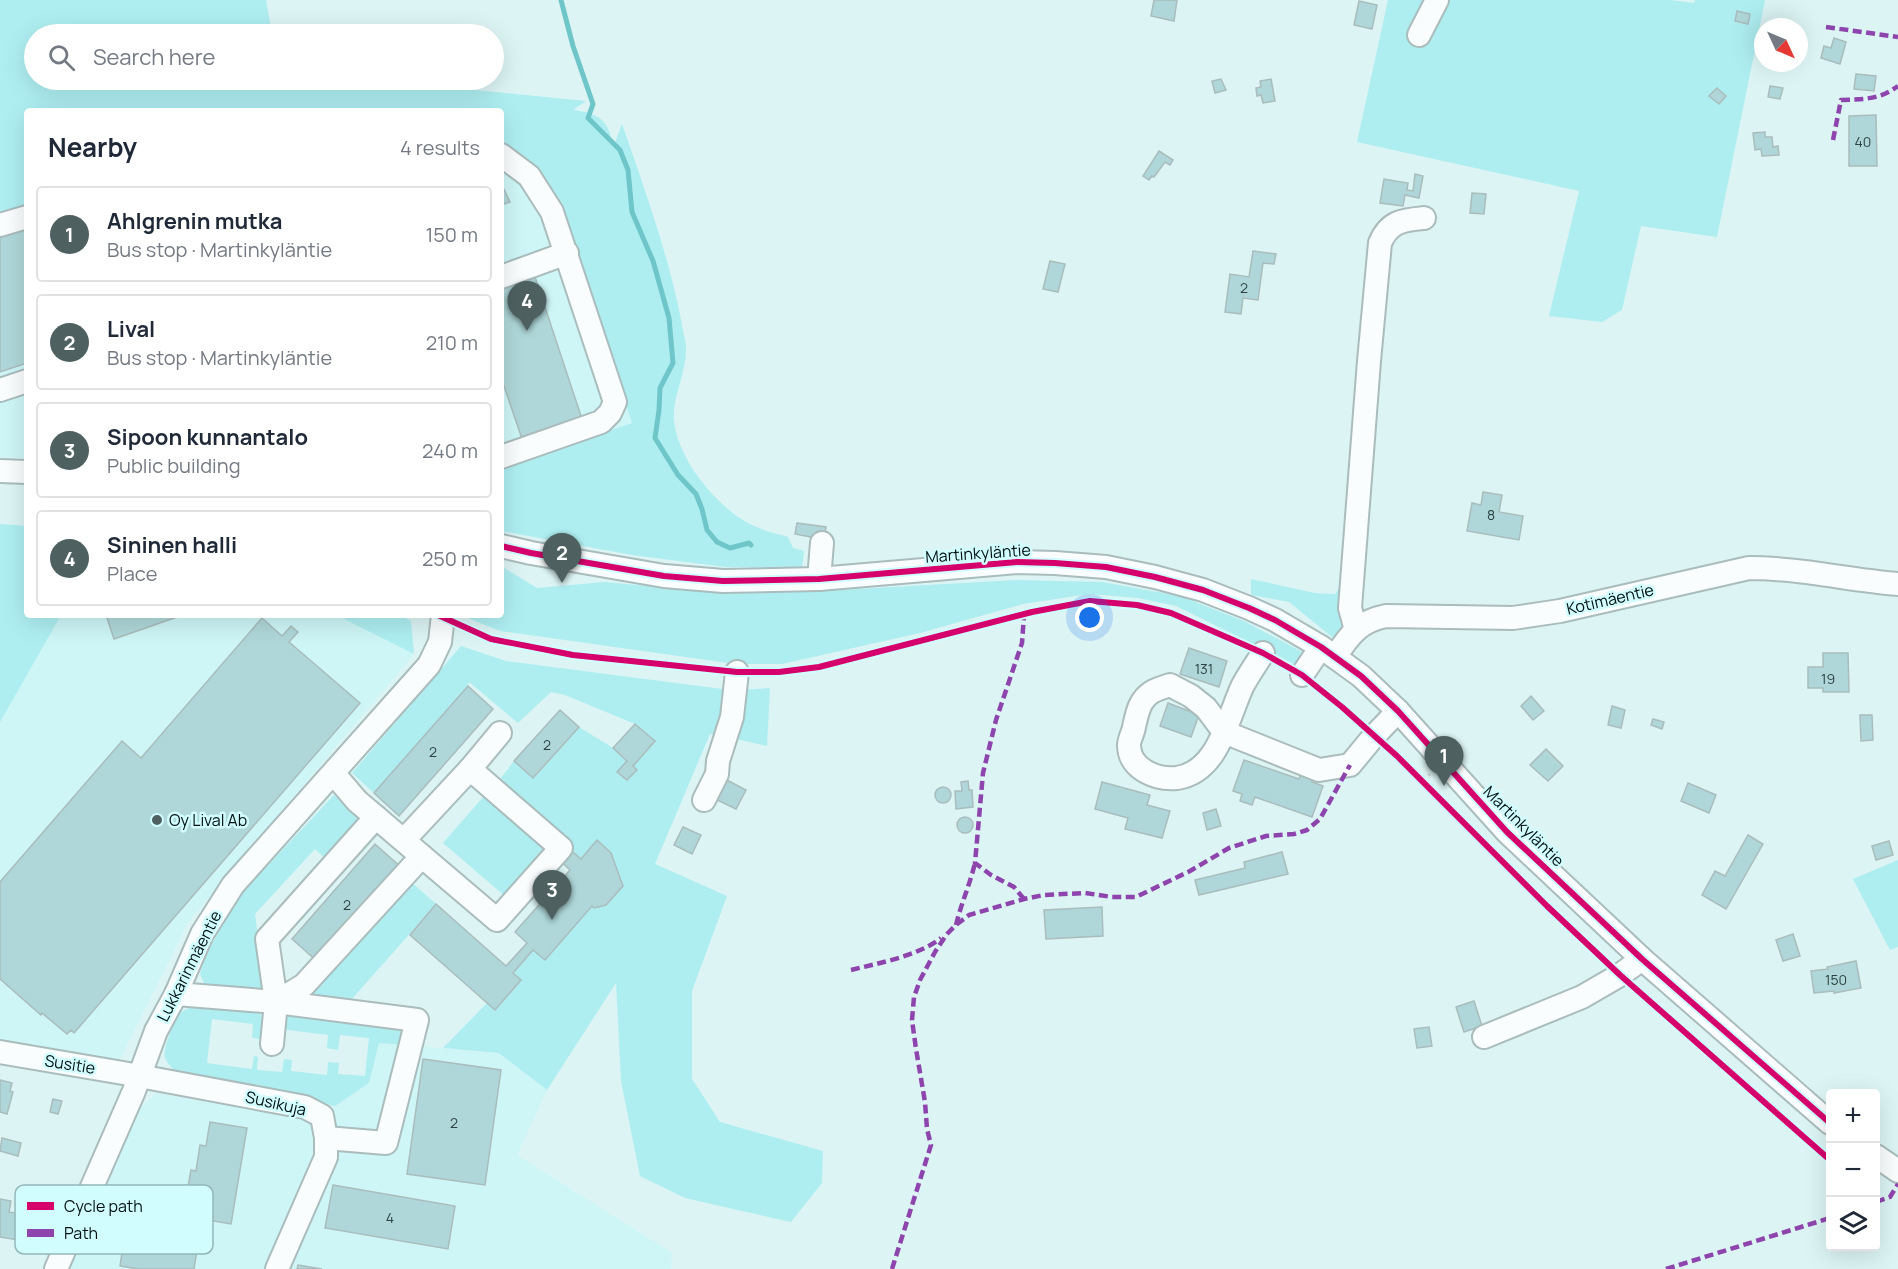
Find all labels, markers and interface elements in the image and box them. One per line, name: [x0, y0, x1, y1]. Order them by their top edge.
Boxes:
north arrow: [1754, 18, 1808, 72]
search box: [24, 24, 504, 90]
icon: search: [45, 41, 78, 74]
text: Search here: [93, 42, 215, 72]
text: Nearby: [48, 129, 137, 165]
house number: 40: [1855, 132, 1871, 151]
text: 4 results: [400, 134, 480, 161]
text: Ahlgrenin mutka: [107, 206, 282, 236]
text: 1: [65, 221, 74, 248]
text: 150 m: [425, 221, 478, 248]
text: Bus stop · Martinkyläntie: [107, 236, 332, 263]
house number: 2: [1240, 278, 1248, 297]
pin: 4: [508, 282, 546, 331]
text: Lival: [107, 314, 155, 344]
text: 2: [64, 329, 75, 356]
text: 210 m: [426, 329, 478, 356]
text: Bus stop · Martinkyläntie: [107, 344, 332, 371]
text: Sipoon kunnantalo: [107, 422, 308, 452]
text: 3: [64, 437, 75, 464]
text: 240 m: [422, 437, 478, 464]
text: Public building: [107, 452, 241, 479]
house number: 8: [1487, 505, 1495, 524]
text: Sininen halli: [107, 530, 237, 560]
pin: 2: [542, 534, 582, 583]
street label: Martinkyläntie: [924, 538, 1032, 568]
text: 4: [63, 545, 76, 572]
text: 250 m: [422, 545, 478, 572]
text: Place: [107, 560, 157, 587]
street label: Kotimäentie: [1564, 578, 1656, 620]
your location: [1075, 603, 1104, 632]
house number: 131: [1195, 659, 1213, 678]
house number: 19: [1821, 669, 1835, 688]
house number: 2: [543, 735, 551, 754]
pin: 1: [1424, 736, 1464, 786]
house number: 2: [429, 742, 437, 761]
street label: Martinkyläntie: [1479, 781, 1569, 871]
place label: Oy Lival Ab: [169, 809, 247, 831]
marker: Oy Lival Ab: [150, 813, 164, 827]
pin: 3: [532, 870, 572, 920]
house number: 2: [343, 895, 351, 914]
street label: Lukkarinmäentie: [152, 907, 226, 1025]
house number: 150: [1825, 970, 1847, 989]
street label: Susitie: [43, 1049, 97, 1079]
street label: Susikuja: [243, 1085, 309, 1121]
map controls: [1826, 1089, 1880, 1251]
button: +: [1826, 1089, 1880, 1143]
house number: 2: [450, 1113, 458, 1132]
button: −: [1826, 1143, 1880, 1197]
legend: [15, 1185, 213, 1254]
text: Cycle path: [64, 1195, 143, 1217]
button: layers: [1826, 1197, 1880, 1251]
house number: 4: [386, 1208, 394, 1227]
text: Path: [64, 1222, 98, 1244]

